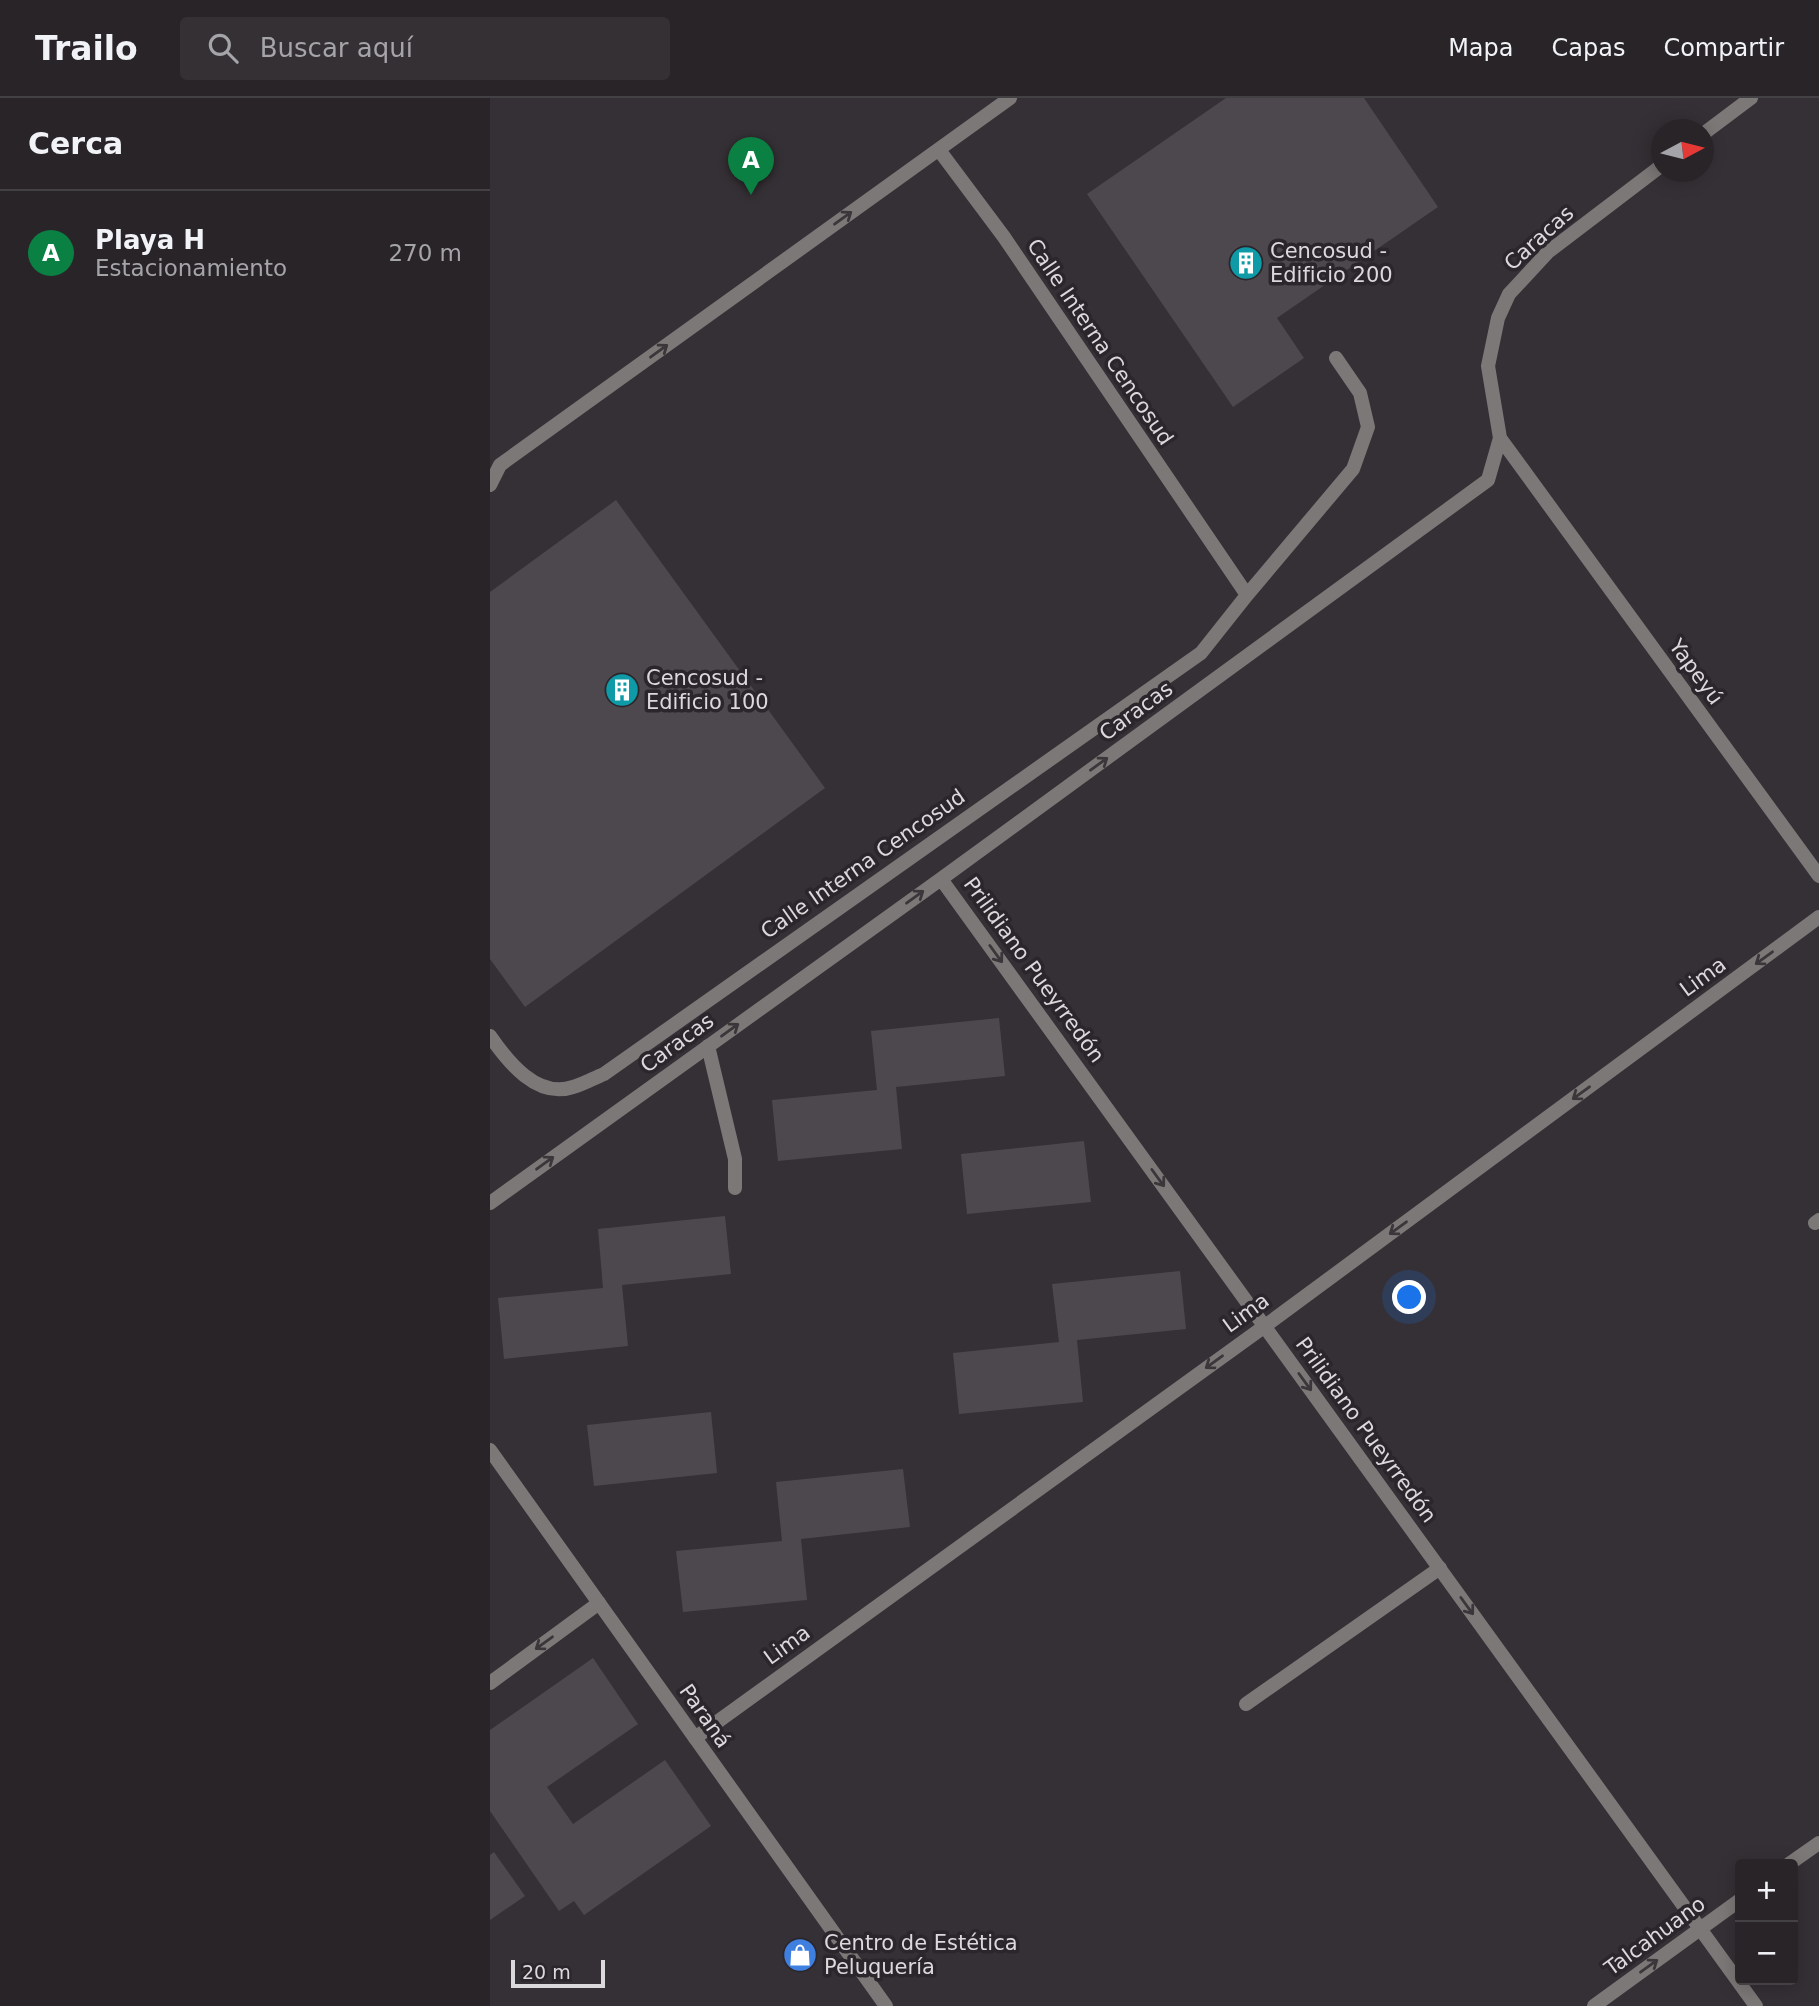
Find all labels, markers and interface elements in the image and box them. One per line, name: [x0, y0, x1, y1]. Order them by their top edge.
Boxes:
search box: [180, 17, 670, 80]
text: Trailo: [35, 29, 138, 68]
icon: search: [204, 29, 242, 67]
text: Buscar aquí: [260, 33, 413, 63]
text: Mapa: [1448, 34, 1514, 62]
text: Capas: [1552, 34, 1625, 62]
text: Compartir: [1663, 34, 1784, 62]
north arrow: [1651, 119, 1714, 182]
text: Cerca: [28, 126, 123, 161]
pin: A: [728, 137, 774, 195]
street label: Caracas: [1500, 201, 1578, 275]
one-way arrow: [833, 211, 852, 225]
text: Playa H: [95, 225, 205, 255]
street label: Calle Interna Cencosud: [1022, 234, 1178, 450]
place label: Cencosud - Edificio 200: [1270, 239, 1393, 287]
text: A: [42, 240, 60, 266]
text: 270 m: [388, 240, 462, 266]
building icon: Cencosud - Edificio 200: [1227, 244, 1265, 282]
text: Estacionamiento: [95, 255, 287, 281]
one-way arrow: [649, 344, 668, 358]
street label: Yapeyú: [1664, 634, 1728, 709]
place label: Cencosud - Edificio 100: [646, 666, 769, 714]
building icon: Cencosud - Edificio 100: [603, 671, 641, 709]
street label: Caracas: [1095, 676, 1177, 746]
one-way arrow: [1089, 756, 1108, 771]
street label: Calle Interna Cencosud: [756, 784, 970, 944]
street label: Prilidiano Pueyrredón: [959, 873, 1109, 1067]
one-way arrow: [905, 890, 924, 905]
one-way arrow: [988, 944, 1003, 963]
one-way arrow: [1755, 950, 1774, 965]
street label: Lima: [1675, 952, 1731, 1002]
street label: Caracas: [636, 1008, 718, 1078]
one-way arrow: [720, 1023, 739, 1037]
one-way arrow: [1572, 1085, 1591, 1100]
one-way arrow: [536, 1156, 555, 1171]
one-way arrow: [1150, 1168, 1165, 1187]
one-way arrow: [1389, 1220, 1408, 1235]
your location: [1392, 1280, 1426, 1314]
street label: Lima: [1218, 1288, 1274, 1338]
street label: Prilidiano Pueyrredón: [1291, 1333, 1441, 1527]
one-way arrow: [1205, 1355, 1224, 1369]
one-way arrow: [1298, 1372, 1312, 1391]
one-way arrow: [1460, 1596, 1474, 1615]
street label: Lima: [759, 1620, 815, 1670]
one-way arrow: [535, 1635, 554, 1650]
street label: Paraná: [674, 1680, 736, 1752]
map controls: [1735, 1859, 1798, 1985]
button: +: [1735, 1859, 1798, 1922]
street label: Talcahuano: [1599, 1892, 1710, 1981]
button: −: [1735, 1922, 1798, 1985]
place label: Centro de Estética Peluquería: [824, 1931, 1018, 1979]
shop icon: Centro de Estética Peluquería: [781, 1936, 819, 1974]
scale bar: [511, 1957, 606, 1989]
one-way arrow: [1639, 1959, 1658, 1973]
text: 20 m: [522, 1961, 571, 1983]

